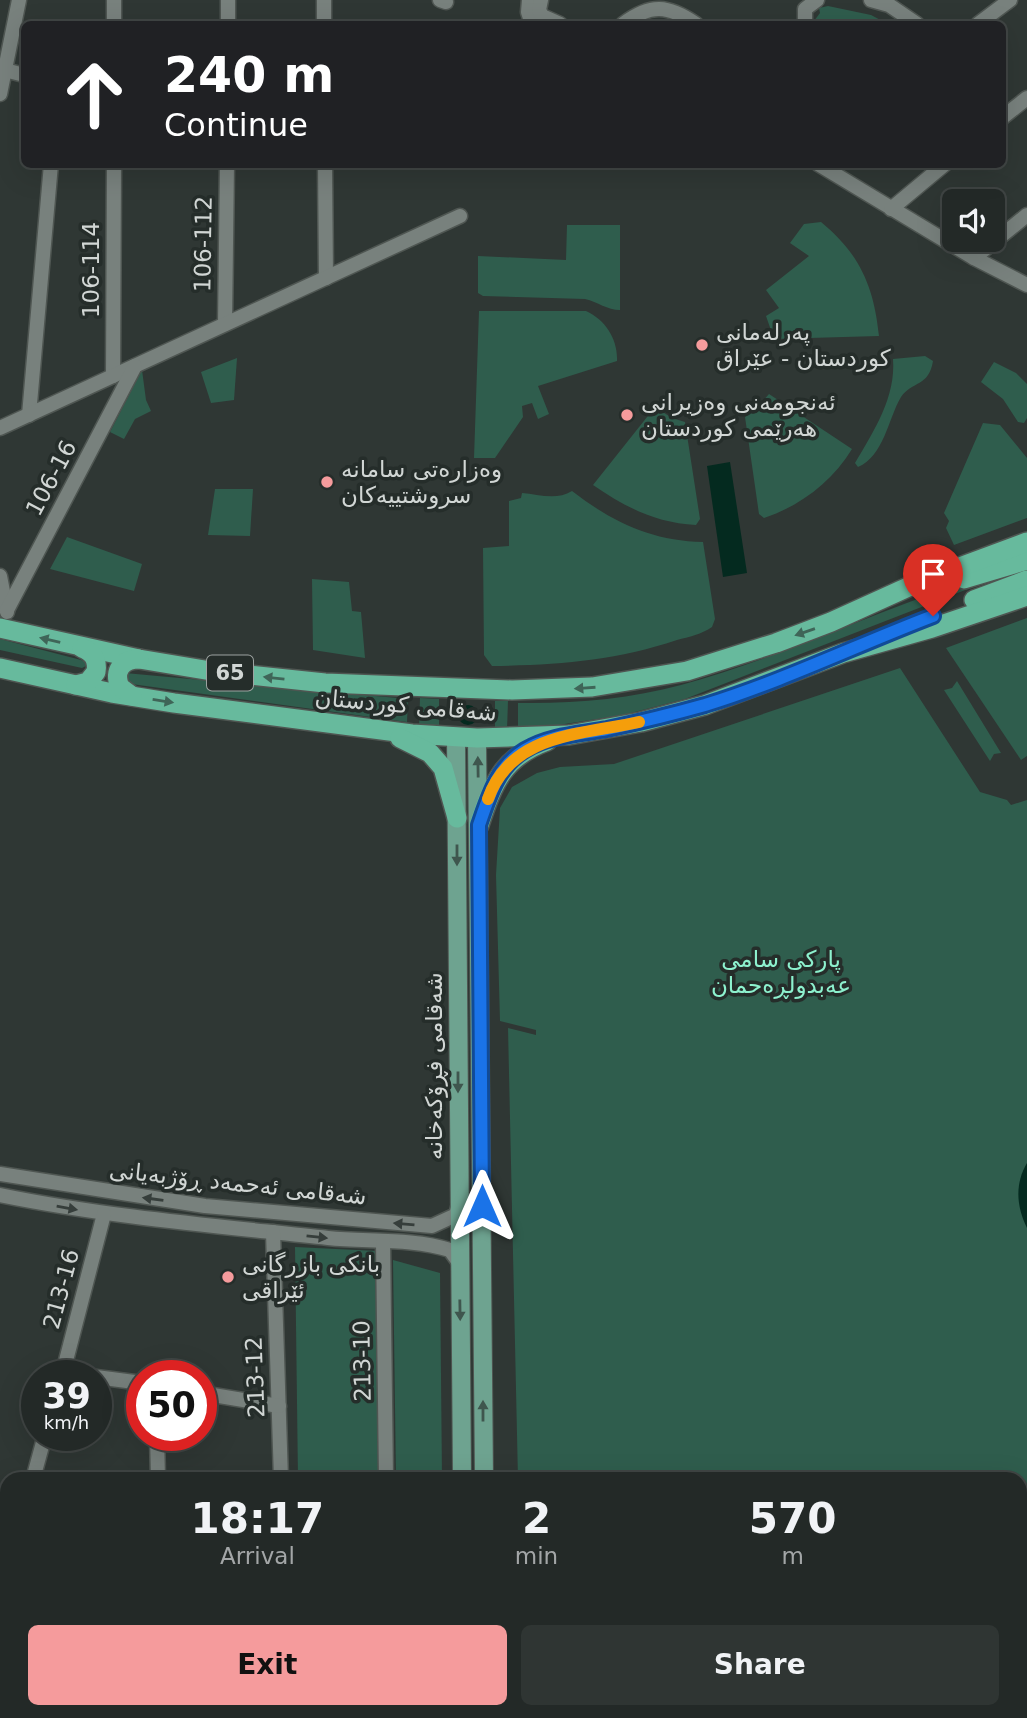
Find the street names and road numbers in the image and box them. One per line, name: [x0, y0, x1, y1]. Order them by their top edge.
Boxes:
street label: 106-112: [189, 196, 217, 292]
street label: 106-114: [78, 222, 104, 318]
street label: 106-16: [20, 436, 82, 520]
road number: 65: [207, 656, 253, 690]
street label: شەقامی کوردستان: [314, 684, 498, 727]
street label: شەقامی فڕۆکەخانە: [421, 972, 448, 1160]
street label: شەقامی ئەحمەد ڕۆژبەیانی: [108, 1157, 368, 1210]
street label: 213-16: [38, 1246, 84, 1332]
street label: 213-10: [348, 1320, 376, 1402]
street label: 213-12: [241, 1336, 269, 1418]

